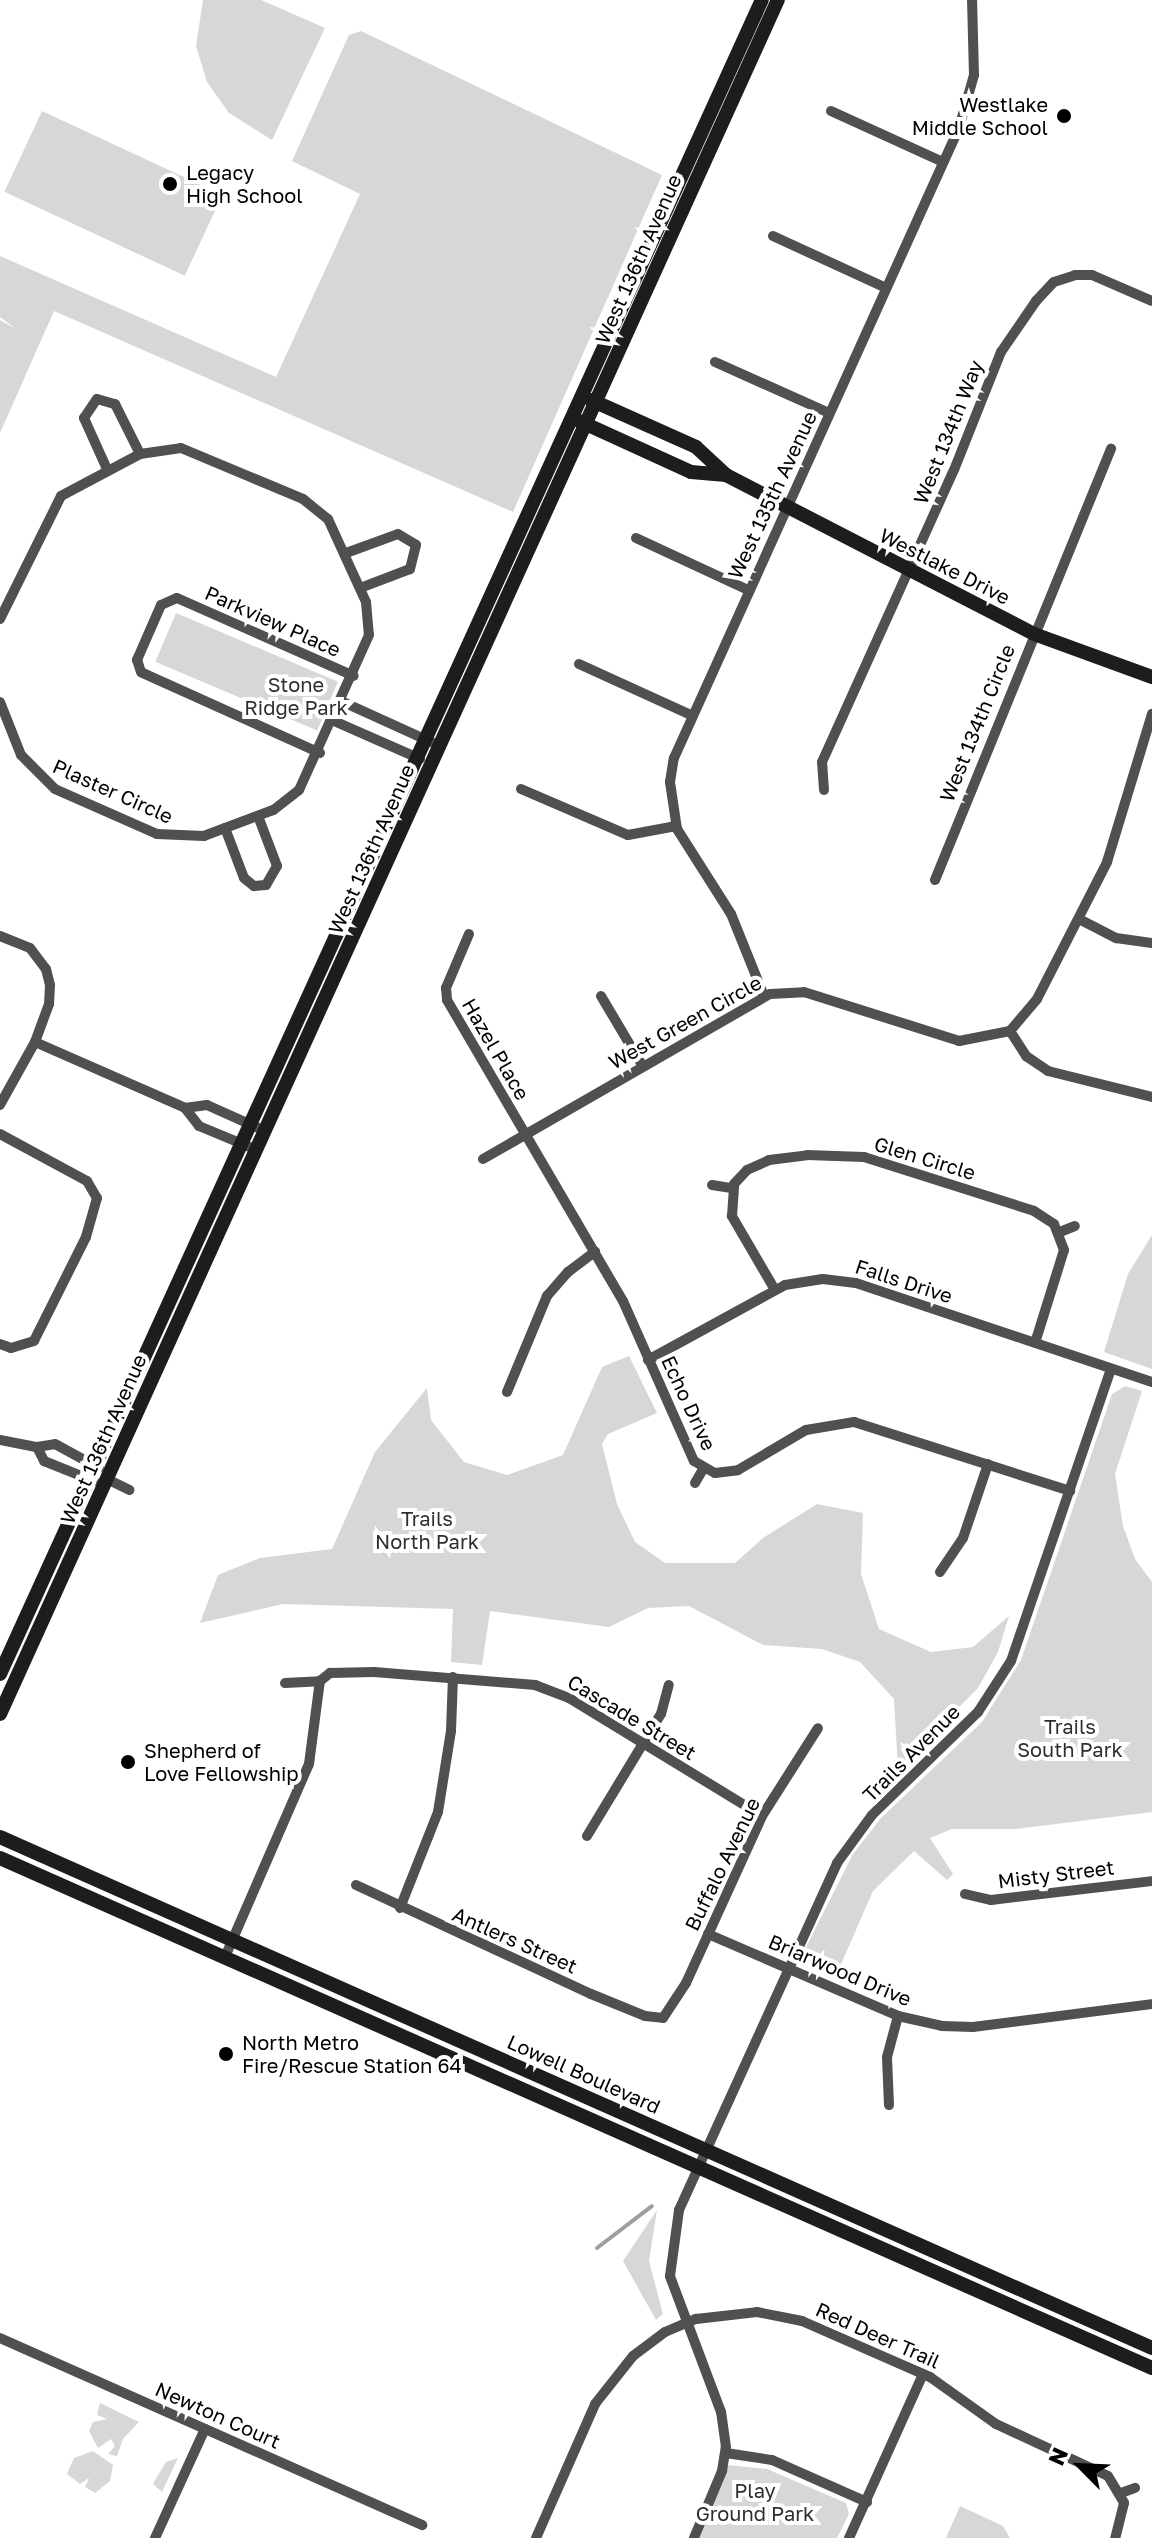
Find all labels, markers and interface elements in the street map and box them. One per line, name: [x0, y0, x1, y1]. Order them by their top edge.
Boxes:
place label: Westlake Middle School: [912, 92, 1048, 139]
marker: Westlake Middle School: [1055, 107, 1073, 125]
place label: Legacy High School: [186, 160, 303, 207]
street label: West 136th Avenue: [590, 171, 686, 347]
marker: Legacy High School: [161, 175, 179, 193]
street label: West 134th Way: [908, 357, 988, 507]
street label: West 135th Avenue: [723, 407, 821, 583]
street label: Westlake Drive: [876, 523, 1014, 609]
street label: Parkview Place: [201, 580, 345, 662]
street label: West 134th Circle: [934, 641, 1020, 805]
park label: Stone Ridge Park: [244, 673, 348, 720]
street label: Plaster Circle: [49, 754, 177, 828]
street label: West 136th Avenue: [323, 761, 419, 937]
street label: West Green Circle: [604, 970, 766, 1074]
street label: Hazel Place: [457, 994, 535, 1104]
street label: Glen Circle: [872, 1131, 978, 1185]
street label: Falls Drive: [852, 1254, 956, 1308]
street label: West 136th Avenue: [55, 1351, 151, 1527]
street label: Echo Drive: [657, 1352, 721, 1454]
park label: Trails North Park: [375, 1507, 479, 1554]
street label: Cascade Street: [563, 1669, 701, 1765]
street label: Trails Avenue: [857, 1699, 965, 1807]
park label: Trails South Park: [1017, 1714, 1123, 1761]
place label: Shepherd of Love Fellowship: [144, 1738, 299, 1785]
marker: Shepherd of Love Fellowship: [119, 1753, 137, 1771]
street label: Buffalo Avenue: [679, 1794, 765, 1934]
street label: Misty Street: [996, 1855, 1116, 1893]
street label: Antlers Street: [449, 1902, 581, 1978]
street label: Briarwood Drive: [765, 1929, 915, 2011]
street label: Lowell Boulevard: [504, 2029, 664, 2119]
place label: North Metro Fire/Rescue Station 64: [242, 2030, 462, 2077]
marker: North Metro Fire/Rescue Station 64: [217, 2045, 235, 2063]
street label: Red Deer Trail: [812, 2297, 944, 2373]
street label: Newton Court: [152, 2377, 284, 2453]
north arrow: [1040, 2426, 1120, 2506]
text: N: [1042, 2443, 1073, 2469]
park label: Play Ground Park: [696, 2479, 814, 2526]

